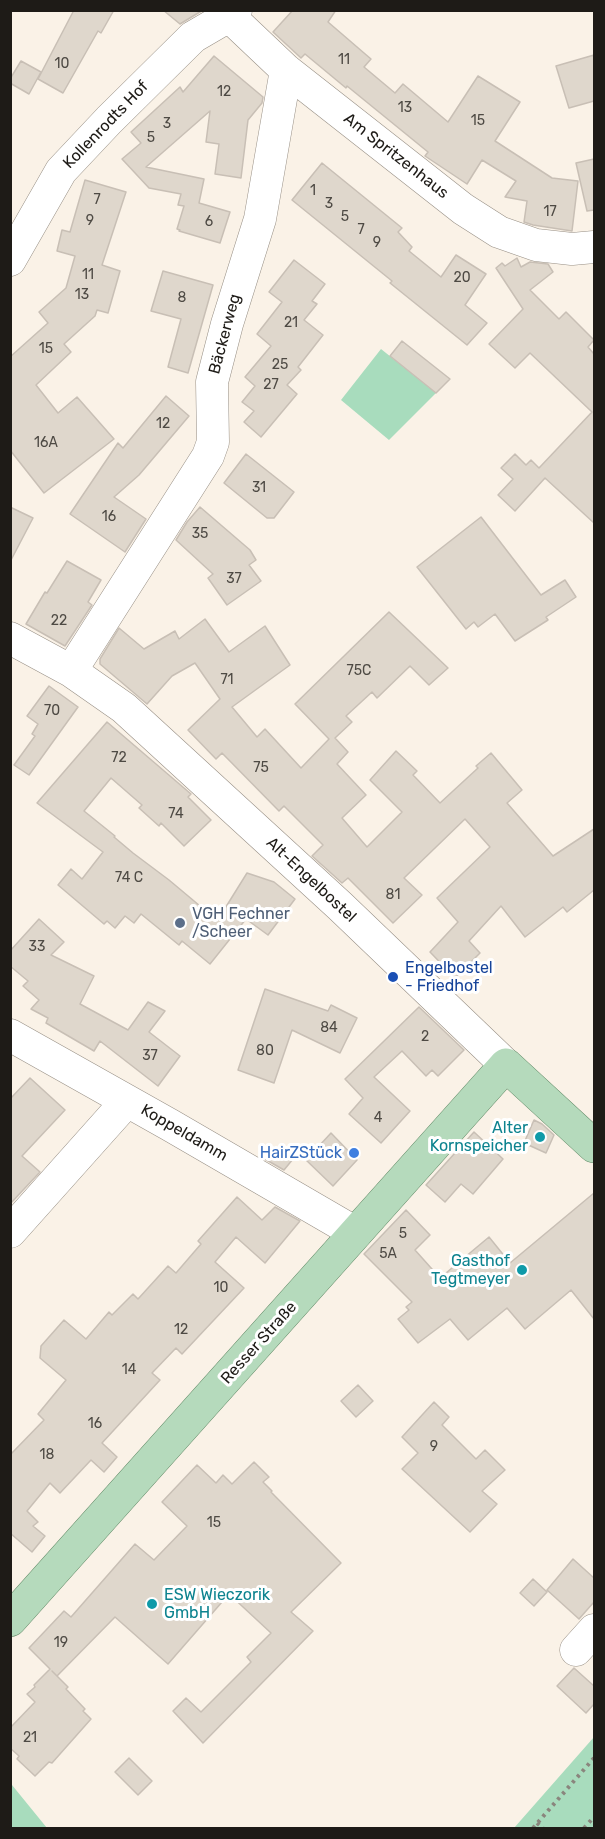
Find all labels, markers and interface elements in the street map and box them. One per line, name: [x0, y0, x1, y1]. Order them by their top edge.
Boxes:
house number: 11: [338, 52, 350, 68]
house number: 10: [55, 56, 69, 72]
street label: Kollenrodts Hof: [59, 77, 153, 173]
house number: 12: [217, 84, 231, 100]
house number: 13: [398, 100, 412, 116]
street label: Am Spritzenhaus: [340, 109, 452, 203]
house number: 15: [471, 113, 485, 129]
house number: 3: [163, 116, 171, 132]
house number: 5: [147, 130, 155, 146]
house number: 1: [310, 183, 316, 199]
house number: 7: [93, 192, 101, 208]
house number: 3: [325, 196, 333, 212]
house number: 17: [543, 204, 557, 220]
house number: 5: [341, 209, 349, 225]
house number: 9: [86, 213, 94, 229]
house number: 6: [205, 214, 213, 230]
house number: 7: [357, 222, 365, 238]
house number: 9: [373, 235, 381, 251]
house number: 11: [82, 267, 94, 283]
house number: 20: [453, 270, 471, 286]
house number: 13: [75, 287, 89, 303]
house number: 8: [178, 290, 186, 306]
street label: Bäckerweg: [205, 292, 245, 376]
house number: 21: [284, 315, 298, 331]
house number: 15: [39, 341, 53, 357]
house number: 25: [272, 357, 288, 373]
house number: 27: [263, 377, 279, 393]
house number: 12: [156, 416, 170, 432]
house number: 16A: [34, 435, 58, 451]
house number: 31: [252, 480, 266, 496]
house number: 16: [102, 509, 116, 525]
house number: 35: [192, 526, 208, 542]
house number: 37: [226, 571, 242, 587]
house number: 22: [51, 613, 67, 629]
house number: 75C: [347, 663, 371, 679]
house number: 71: [220, 672, 234, 688]
house number: 70: [44, 703, 60, 719]
house number: 72: [111, 750, 127, 766]
house number: 75: [253, 760, 269, 776]
house number: 74: [168, 806, 184, 822]
street label: Alt-Engelbostel: [262, 833, 360, 927]
house number: 74 C: [115, 870, 143, 886]
house number: 81: [386, 887, 400, 903]
place label: VGH Fechner /Scheer: [192, 904, 290, 942]
marker: VGH Fechner /Scheer: [173, 916, 187, 930]
house number: 33: [29, 939, 45, 955]
place label: Engelbostel - Friedhof: [405, 958, 493, 996]
marker: Engelbostel - Friedhof: [386, 970, 400, 984]
house number: 84: [320, 1020, 338, 1036]
house number: 2: [421, 1029, 429, 1045]
house number: 80: [256, 1043, 274, 1059]
house number: 37: [142, 1048, 158, 1064]
street label: Koppeldamm: [137, 1100, 231, 1166]
house number: 4: [374, 1110, 382, 1126]
place label: Alter Kornspeicher: [430, 1118, 528, 1156]
marker: Alter Kornspeicher: [533, 1130, 547, 1144]
place label: HairZStück: [260, 1143, 342, 1163]
marker: HairZStück: [347, 1146, 361, 1160]
house number: 5: [399, 1226, 407, 1242]
house number: 5A: [379, 1246, 397, 1262]
place label: Gasthof Tegtmeyer: [431, 1251, 510, 1289]
marker: Gasthof Tegtmeyer: [515, 1263, 529, 1277]
house number: 10: [214, 1280, 228, 1296]
street label: Resser Straße: [217, 1298, 301, 1388]
house number: 12: [174, 1322, 188, 1338]
house number: 14: [122, 1362, 136, 1378]
house number: 16: [88, 1416, 102, 1432]
house number: 9: [430, 1439, 438, 1455]
house number: 18: [40, 1447, 54, 1463]
house number: 15: [207, 1515, 221, 1531]
place label: ESW Wieczorik GmbH: [164, 1585, 270, 1623]
marker: ESW Wieczorik GmbH: [145, 1597, 159, 1611]
house number: 19: [54, 1635, 68, 1651]
house number: 21: [23, 1730, 37, 1746]

